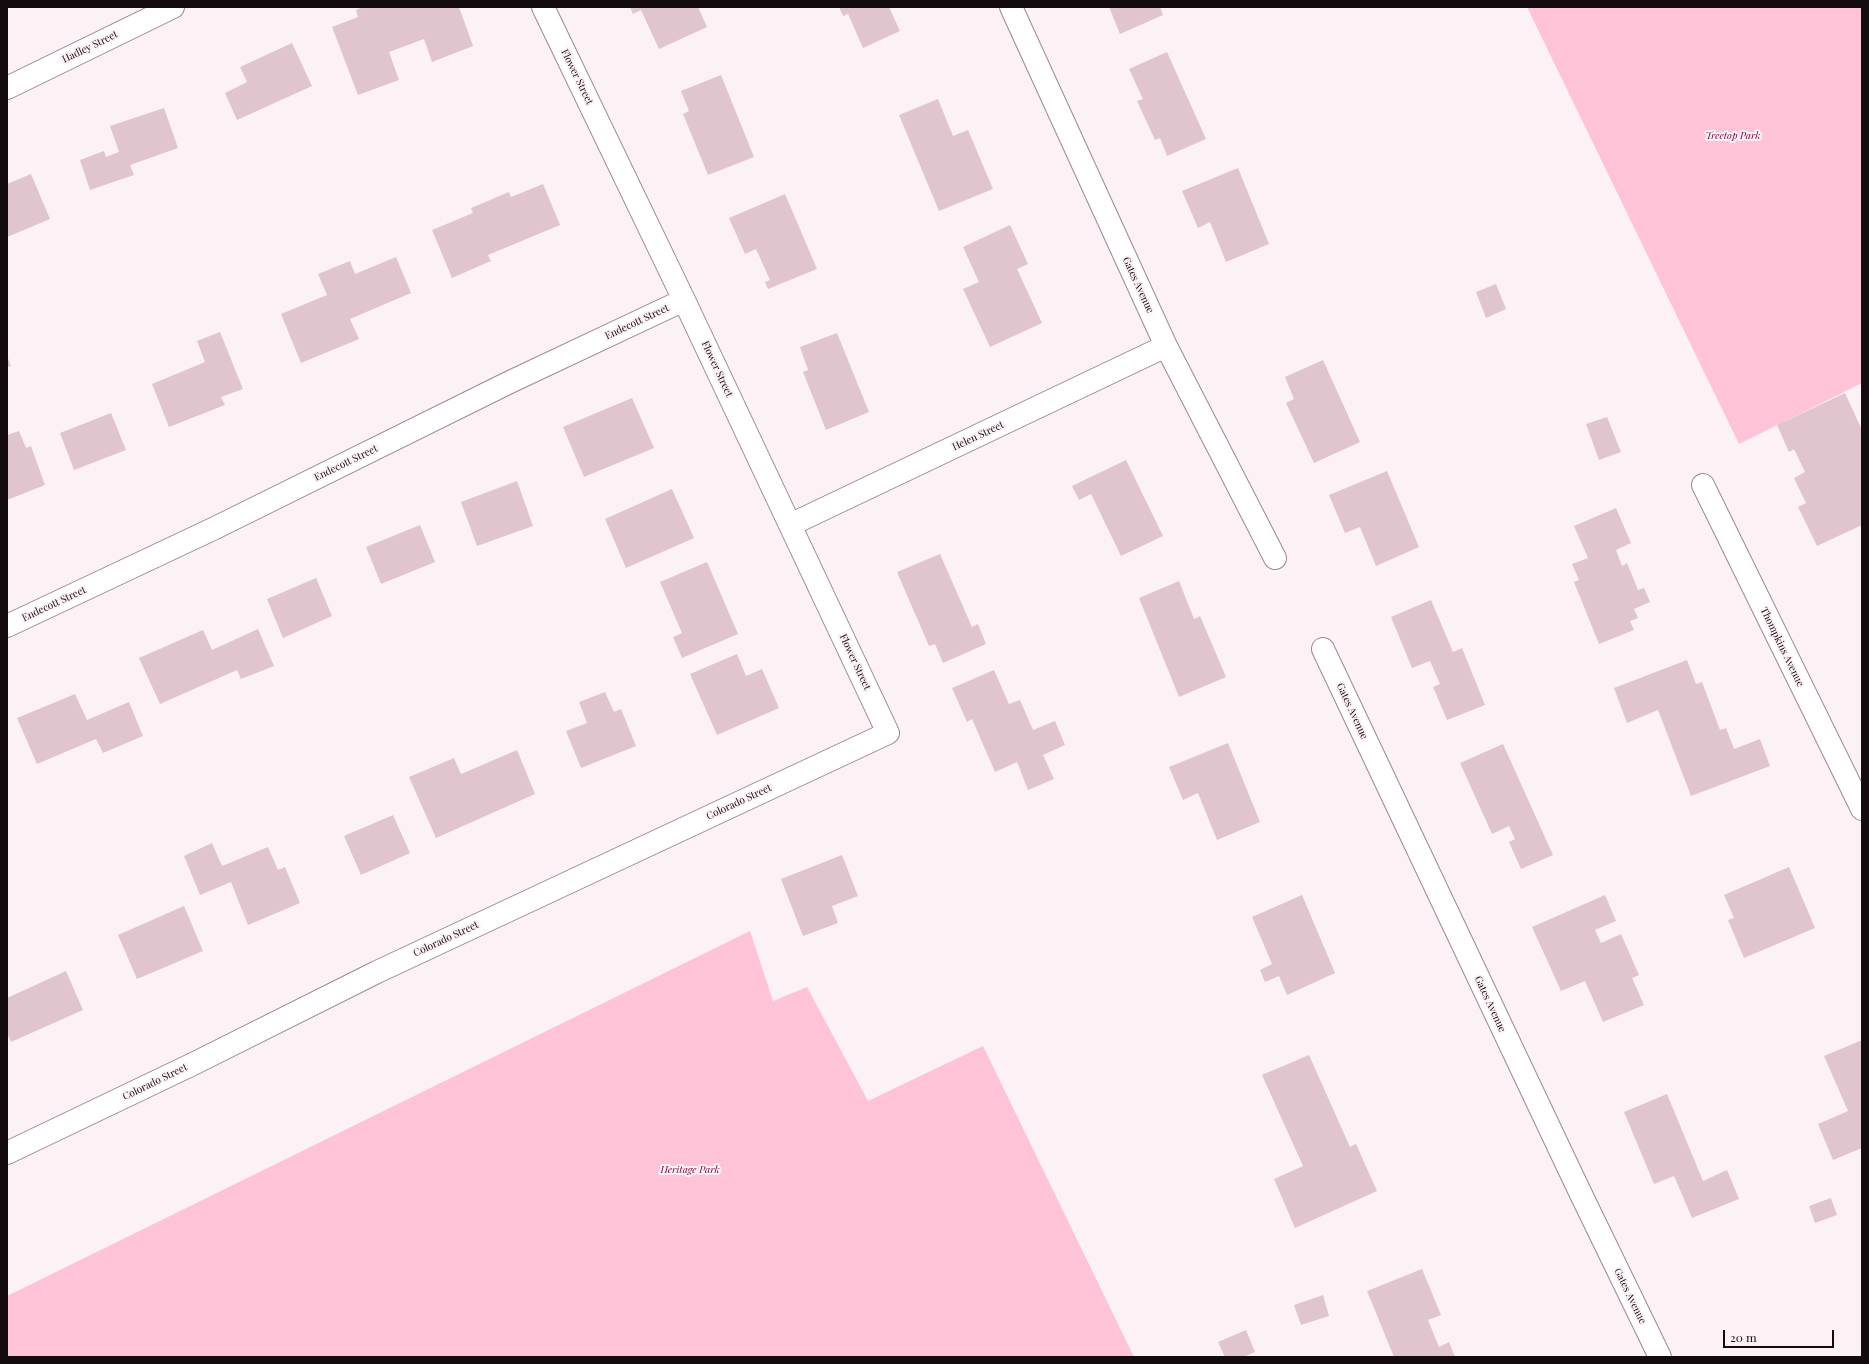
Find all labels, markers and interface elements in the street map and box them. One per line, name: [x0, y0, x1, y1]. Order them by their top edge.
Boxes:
street label: Hadley Street: [60, 28, 120, 66]
street label: Flower Street: [558, 47, 596, 107]
park label: Treetop Park: [1706, 130, 1760, 142]
street label: Gates Avenue: [1120, 255, 1156, 315]
street label: Endecott Street: [603, 302, 671, 342]
street label: Flower Street: [699, 339, 735, 399]
street label: Helen Street: [950, 419, 1006, 453]
street label: Endecott Street: [312, 442, 380, 484]
street label: Endecott Street: [20, 584, 88, 624]
street label: Thompkins Avenue: [1758, 605, 1806, 689]
street label: Flower Street: [837, 632, 873, 692]
street label: Gates Avenue: [1334, 681, 1370, 741]
street label: Colorado Street: [704, 782, 774, 822]
street label: Colorado Street: [411, 919, 481, 959]
street label: Gates Avenue: [1472, 974, 1508, 1034]
street label: Colorado Street: [121, 1061, 189, 1103]
park label: Heritage Park: [660, 1164, 720, 1176]
street label: Gates Avenue: [1611, 1266, 1649, 1326]
scale bar: [1725, 1322, 1836, 1348]
text: 20 m: [1730, 1329, 1757, 1345]

